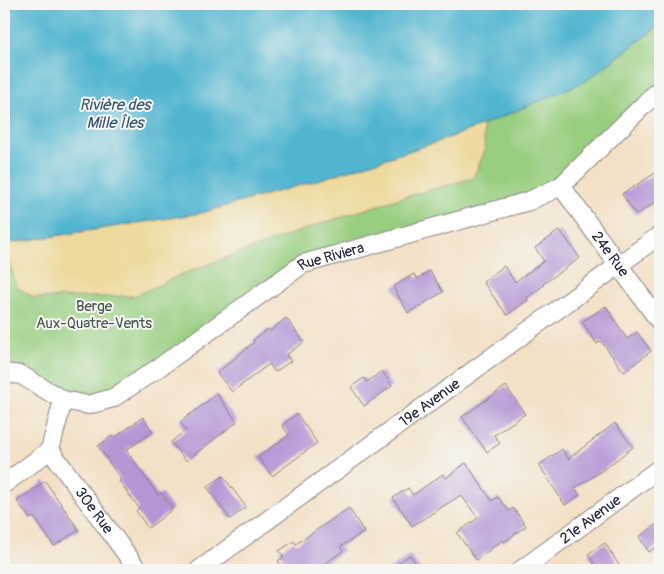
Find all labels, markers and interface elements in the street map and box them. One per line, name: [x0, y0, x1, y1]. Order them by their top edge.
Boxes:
water label: Rivière des Mille Îles: [80, 95, 152, 133]
street label: 24e Rue: [588, 228, 634, 281]
street label: Rue Riviera: [293, 238, 366, 275]
park label: Berge Aux-Quatre-Vents: [36, 297, 152, 333]
street label: 19e Avenue: [395, 374, 464, 431]
street label: 30e Rue: [71, 484, 118, 538]
street label: 21e Avenue: [556, 490, 625, 548]

